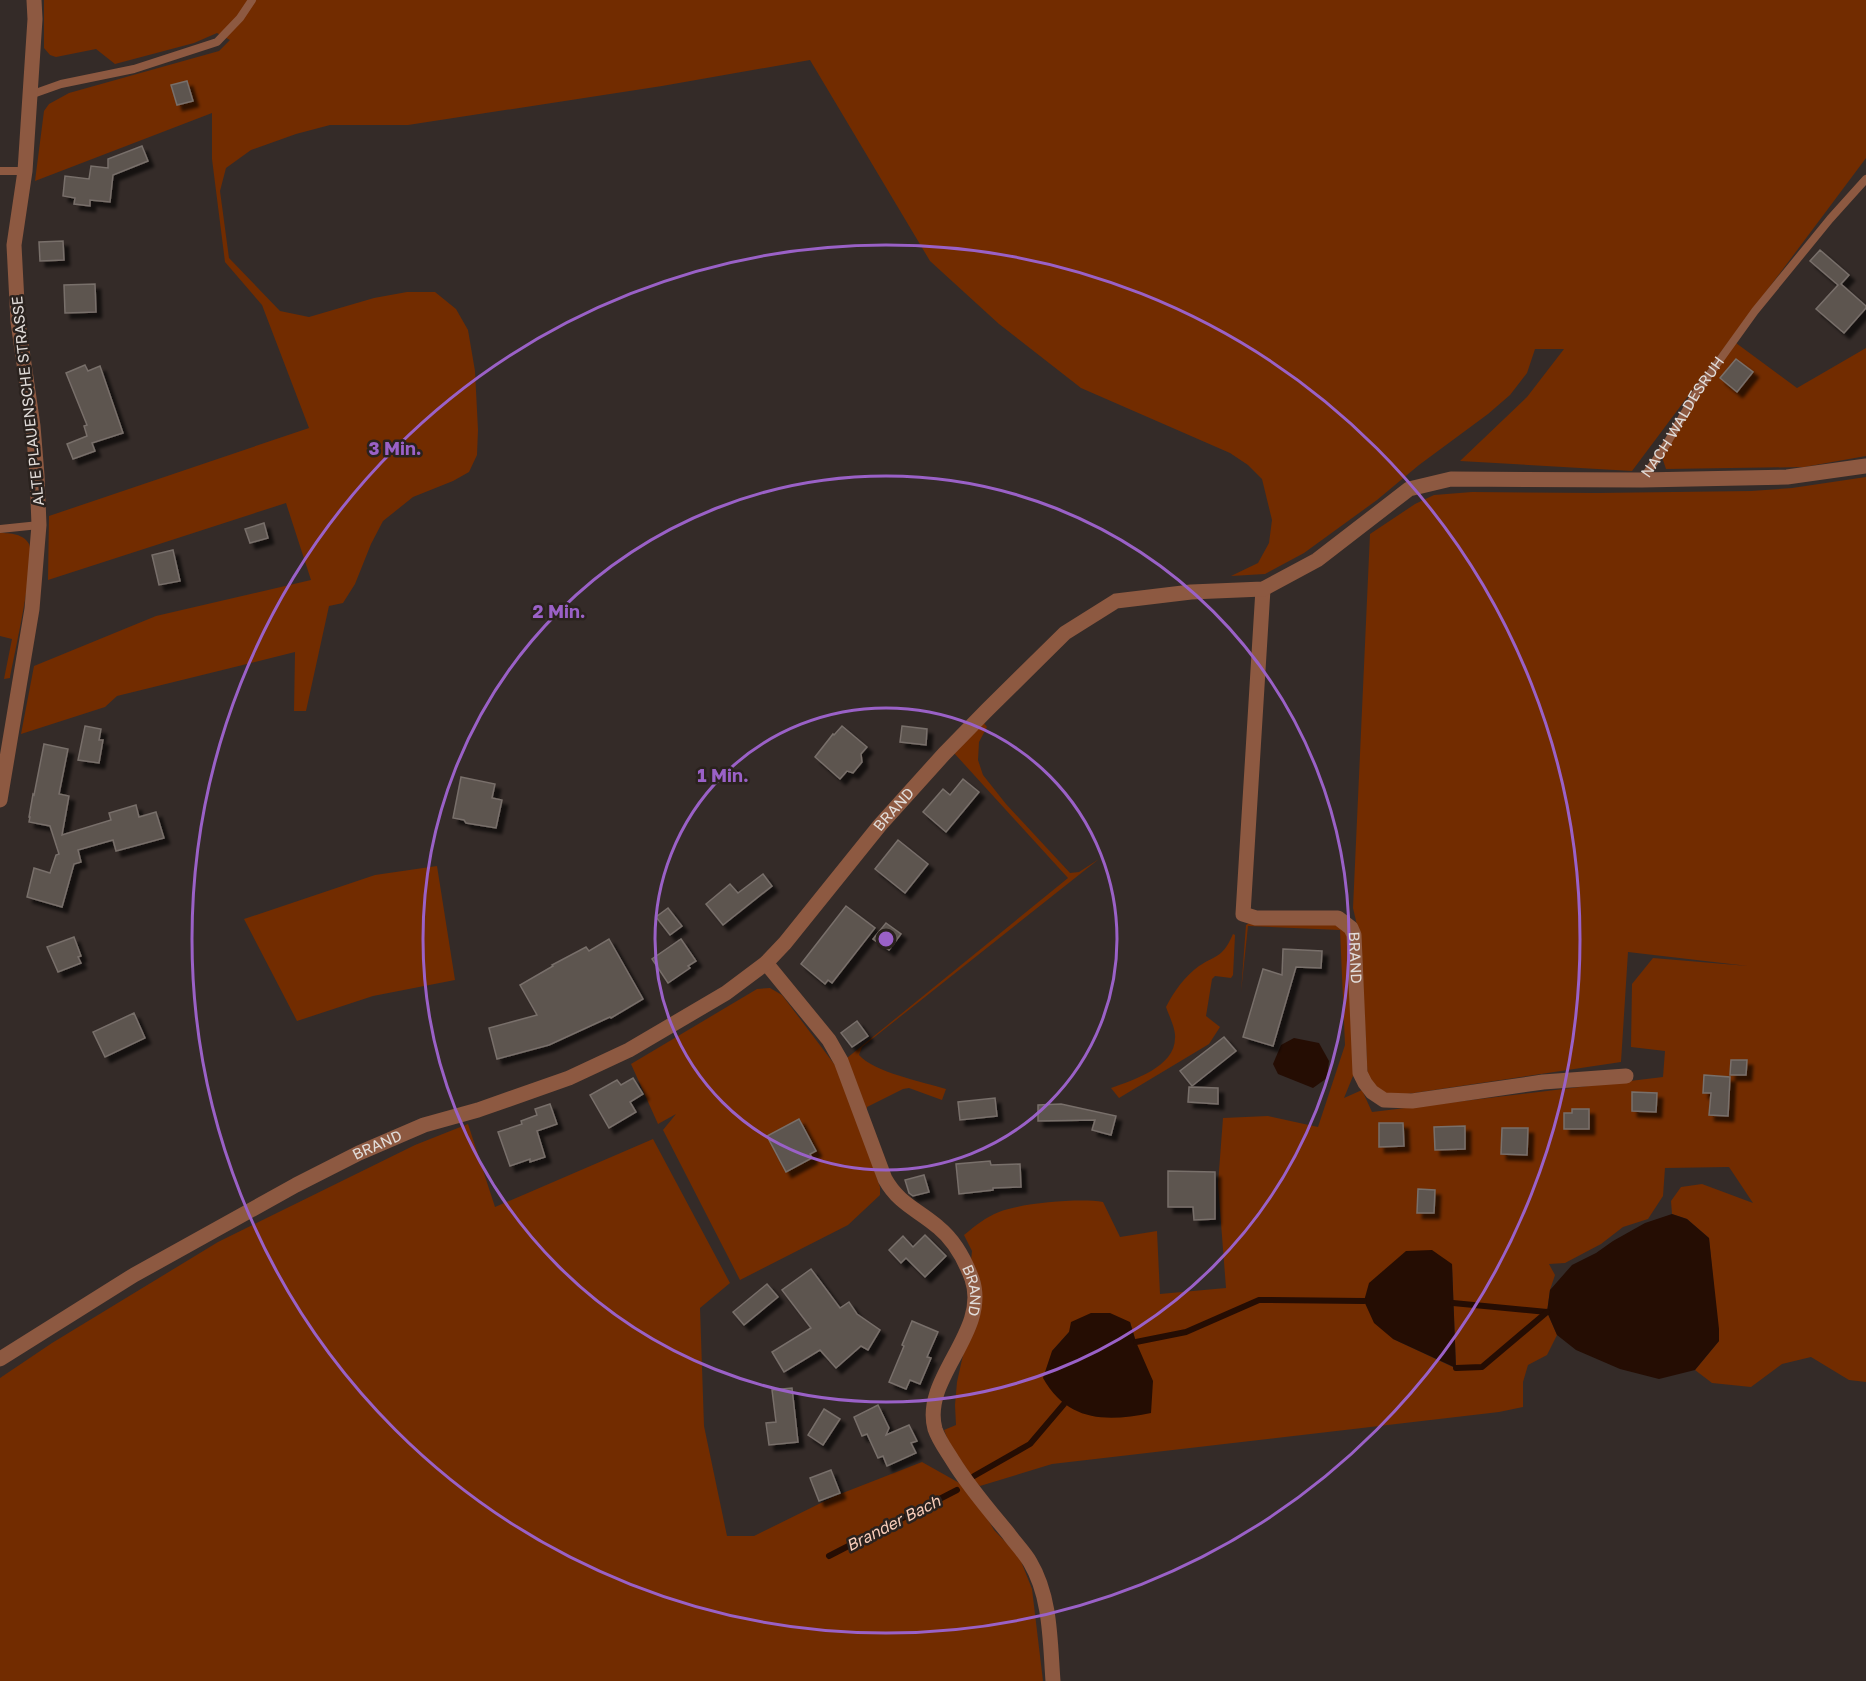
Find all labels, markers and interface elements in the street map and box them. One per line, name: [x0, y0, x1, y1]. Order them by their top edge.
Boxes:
street label: ALTE PLAUENSCHE STRASSE: [7, 295, 47, 507]
street label: NACH WALDESRUH: [1636, 352, 1727, 481]
text: 3 Min.: [368, 437, 422, 459]
text: 2 Min.: [532, 600, 586, 622]
text: 1 Min.: [697, 764, 749, 786]
street label: BRAND: [869, 783, 917, 834]
centre of rings: [876, 929, 896, 949]
street label: BRAND: [1346, 931, 1366, 984]
street label: BRAND: [349, 1126, 404, 1163]
street label: BRAND: [959, 1261, 985, 1318]
water label: Brander Bach: [842, 1490, 945, 1555]

